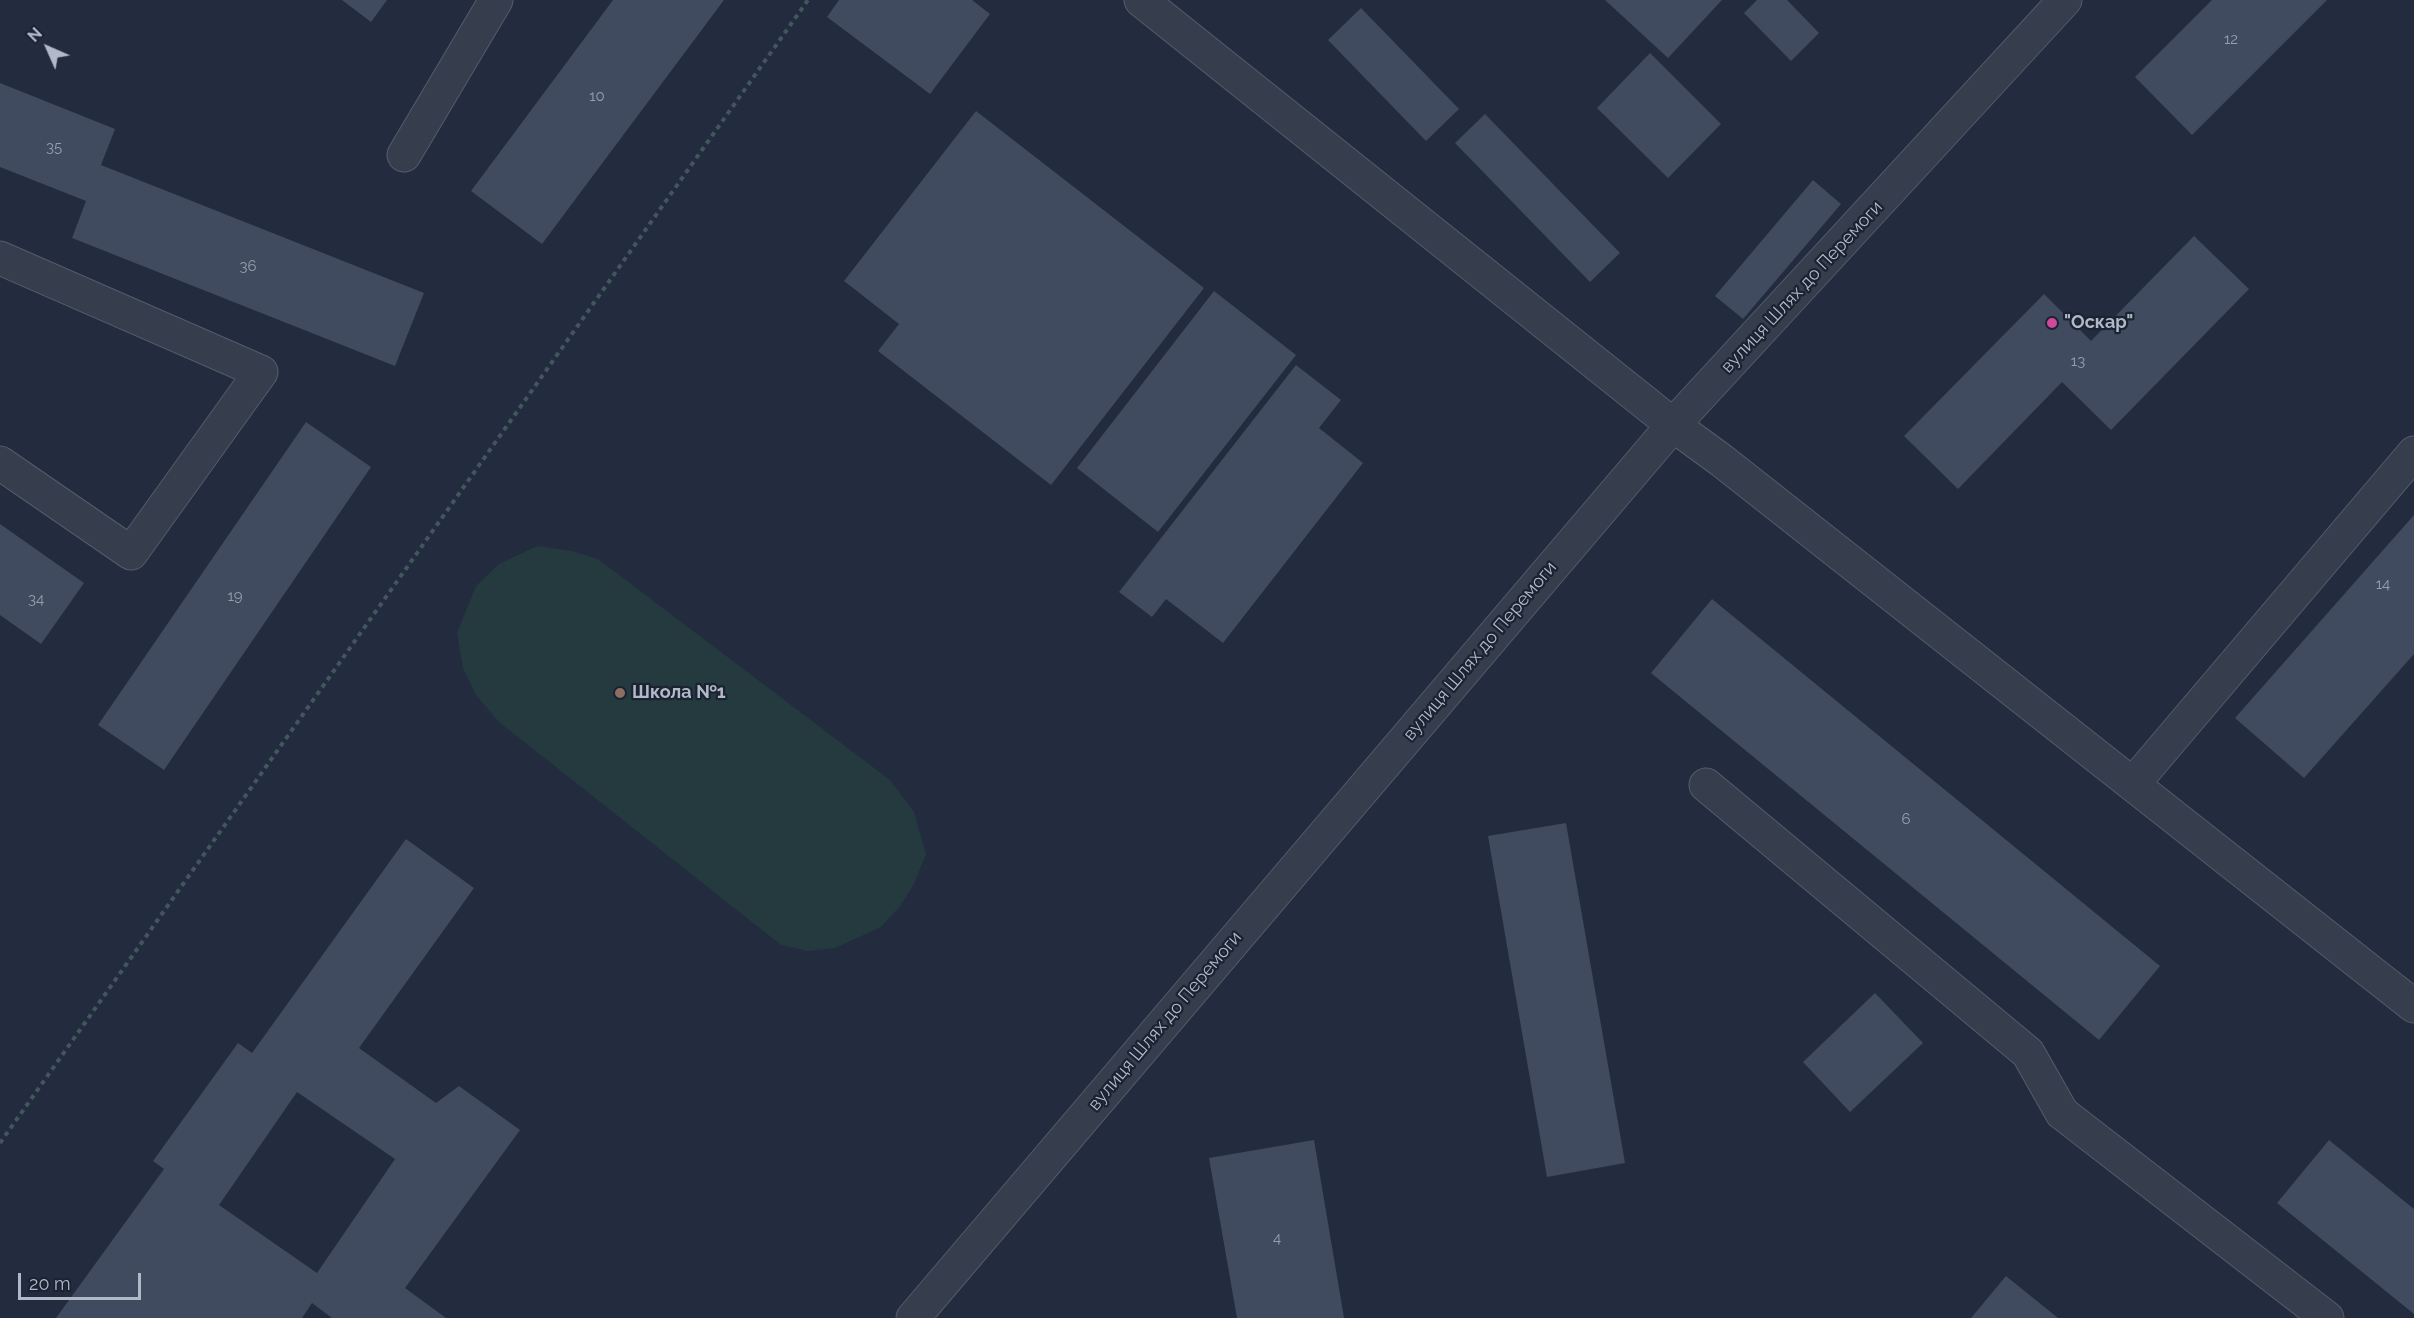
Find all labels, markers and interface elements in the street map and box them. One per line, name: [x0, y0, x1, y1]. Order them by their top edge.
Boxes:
north arrow: [18, 18, 78, 78]
text: N: [24, 24, 46, 46]
house number: 12: [2224, 30, 2238, 48]
house number: 10: [589, 87, 605, 105]
house number: 35: [46, 138, 62, 156]
street label: вулиця Шлях до Перемоги: [1717, 197, 1887, 377]
house number: 36: [239, 257, 257, 275]
place label: "Оскар": [2064, 312, 2133, 334]
marker: "Оскар": [2045, 316, 2059, 330]
house number: 13: [2071, 352, 2085, 370]
street label: вулиця Шлях до Перемоги: [1399, 557, 1561, 745]
house number: 14: [2376, 575, 2390, 593]
house number: 19: [227, 587, 243, 605]
house number: 34: [28, 590, 44, 608]
place label: Школа №1: [632, 682, 726, 704]
marker: Школа №1: [613, 686, 627, 700]
house number: 6: [1901, 810, 1911, 828]
street label: вулиця Шлях до Перемоги: [1084, 927, 1246, 1115]
house number: 4: [1273, 1229, 1281, 1247]
scale bar: [21, 1261, 144, 1299]
text: 20 m: [29, 1273, 71, 1294]

